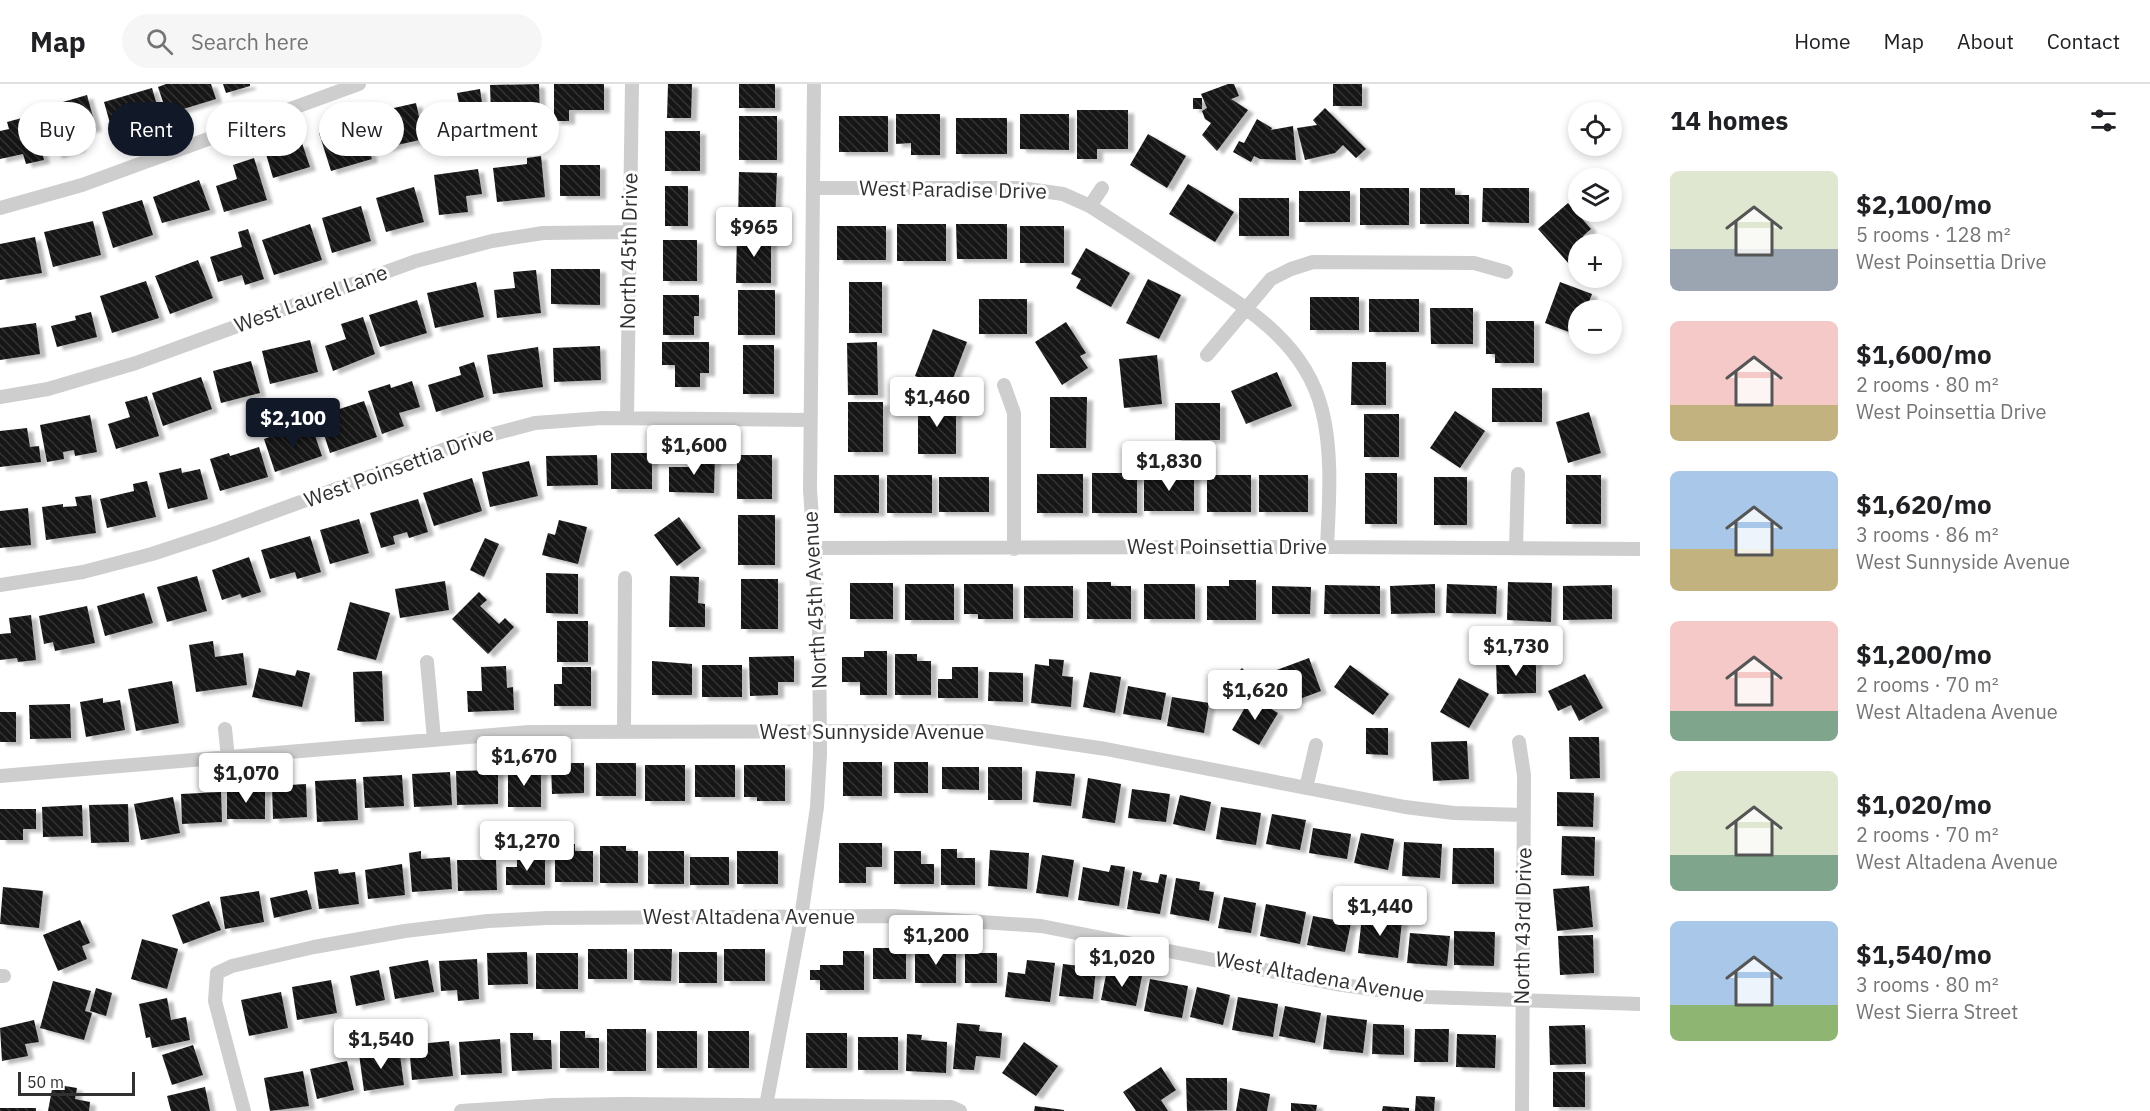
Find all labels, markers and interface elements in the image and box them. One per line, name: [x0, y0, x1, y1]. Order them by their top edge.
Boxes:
search box: [122, 14, 542, 68]
text: Map: [30, 23, 86, 60]
icon: search: [143, 25, 176, 58]
text: Search here: [191, 27, 309, 56]
text: Home: [1794, 27, 1851, 55]
text: Map: [1884, 27, 1924, 55]
text: About: [1957, 27, 2014, 55]
text: Contact: [2047, 27, 2120, 55]
chip: Buy: [18, 102, 96, 156]
chip: Rent: [108, 102, 194, 156]
chip: Filters: [206, 102, 307, 156]
chip: New: [319, 102, 404, 156]
chip: Apartment: [416, 102, 559, 156]
map controls: [1568, 102, 1622, 354]
button: locate: [1568, 102, 1622, 156]
text: 14 homes: [1670, 103, 1788, 137]
icon: filters: [2087, 104, 2120, 137]
button: layers: [1568, 168, 1622, 222]
street label: North 45th Drive: [613, 172, 643, 330]
street label: West Paradise Drive: [859, 173, 1047, 205]
text: $2,100/mo: [1856, 187, 1992, 221]
icon: home: [1718, 195, 1790, 267]
pin: $965: [718, 207, 790, 258]
text: $965: [730, 213, 778, 240]
text: 5 rooms · 128 m²: [1856, 221, 2011, 248]
button: +: [1568, 234, 1622, 288]
text: West Poinsettia Drive: [1856, 248, 2047, 275]
street label: West Laurel Lane: [230, 257, 391, 339]
button: −: [1568, 300, 1622, 354]
text: $1,600/mo: [1856, 337, 1992, 371]
icon: home: [1718, 345, 1790, 417]
text: 2 rooms · 80 m²: [1856, 371, 1999, 398]
pin: $1,460: [888, 377, 986, 428]
text: $1,460: [904, 383, 970, 410]
pin: $2,100: [244, 398, 342, 449]
text: West Poinsettia Drive: [1856, 398, 2047, 425]
text: $2,100: [260, 404, 326, 431]
street label: West Poinsettia Drive: [300, 419, 497, 513]
pin: $1,600: [645, 425, 743, 476]
text: $1,600: [661, 431, 727, 458]
pin: $1,830: [1120, 441, 1218, 492]
text: $1,830: [1136, 447, 1202, 474]
text: $1,620/mo: [1856, 487, 1992, 521]
icon: home: [1718, 495, 1790, 567]
street label: North 45th Avenue: [795, 510, 833, 690]
text: 3 rooms · 86 m²: [1856, 521, 1999, 548]
street label: West Poinsettia Drive: [1127, 532, 1327, 560]
text: West Sunnyside Avenue: [1856, 548, 2070, 575]
pin: $1,730: [1467, 626, 1565, 677]
text: $1,730: [1483, 632, 1549, 659]
text: $1,200/mo: [1856, 637, 1992, 671]
icon: home: [1718, 645, 1790, 717]
pin: $1,620: [1206, 670, 1304, 721]
text: 2 rooms · 70 m²: [1856, 671, 1999, 698]
text: $1,620: [1222, 676, 1288, 703]
text: West Altadena Avenue: [1856, 698, 2058, 725]
street label: West Sunnyside Avenue: [760, 717, 984, 745]
pin: $1,670: [475, 736, 573, 787]
text: $1,670: [491, 742, 557, 769]
pin: $1,070: [197, 753, 295, 804]
text: $1,070: [213, 759, 279, 786]
text: $1,020/mo: [1856, 787, 1992, 821]
icon: home: [1718, 795, 1790, 867]
pin: $1,270: [478, 821, 576, 872]
text: 2 rooms · 70 m²: [1856, 821, 1999, 848]
text: $1,270: [494, 827, 560, 854]
street label: North 43rd Drive: [1507, 847, 1537, 1005]
text: West Altadena Avenue: [1856, 848, 2058, 875]
pin: $1,440: [1331, 886, 1429, 937]
text: $1,440: [1347, 892, 1413, 919]
street label: West Altadena Avenue: [643, 902, 855, 930]
pin: $1,200: [887, 915, 985, 966]
text: $1,200: [903, 921, 969, 948]
pin: $1,020: [1073, 937, 1171, 988]
text: $1,540/mo: [1856, 937, 1992, 971]
text: $1,020: [1089, 943, 1155, 970]
street label: West Altadena Avenue: [1213, 944, 1427, 1008]
icon: home: [1718, 945, 1790, 1017]
text: 3 rooms · 80 m²: [1856, 971, 1999, 998]
text: West Sierra Street: [1856, 998, 2018, 1025]
pin: $1,540: [332, 1019, 430, 1070]
text: $1,540: [348, 1025, 414, 1052]
scale bar: [18, 1069, 135, 1096]
text: 50 m: [27, 1072, 64, 1092]

